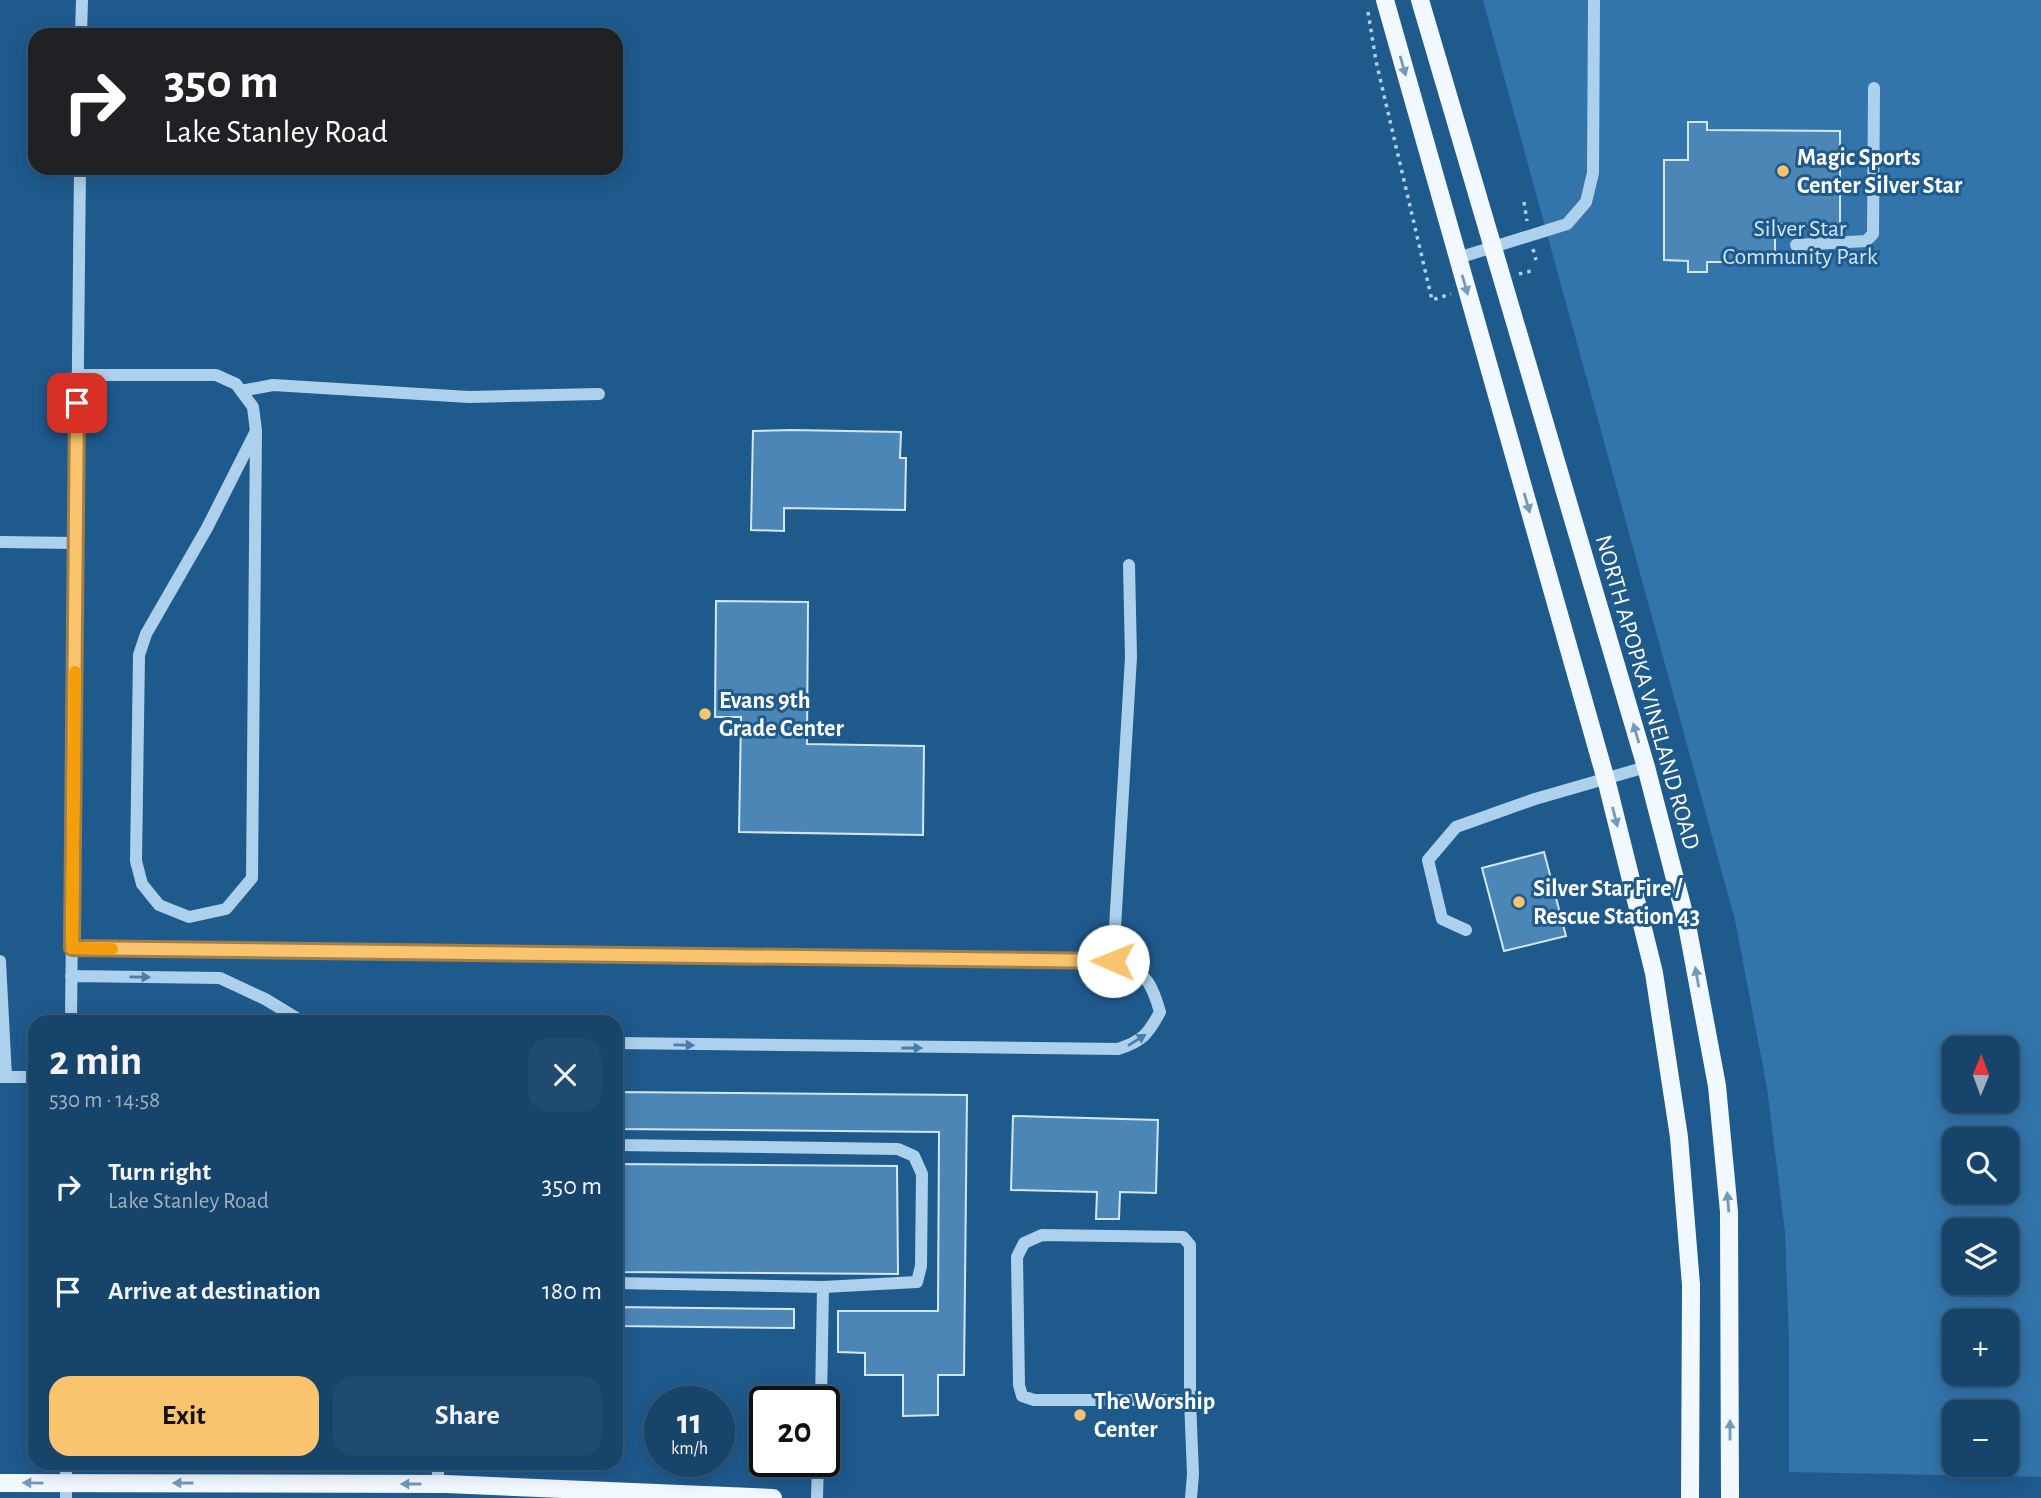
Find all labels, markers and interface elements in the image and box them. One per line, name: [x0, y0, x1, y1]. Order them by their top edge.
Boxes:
one-way arrow: [1399, 55, 1409, 76]
icon: right: [49, 56, 140, 147]
text: 350 m: [164, 58, 279, 107]
text: Lake Stanley Road: [164, 116, 388, 148]
place label: Magic Sports Center Silver Star: [1797, 146, 1963, 198]
marker: Magic Sports Center Silver Star: [1775, 163, 1791, 179]
park label: Silver Star Community Park: [1722, 217, 1878, 269]
one-way arrow: [1461, 274, 1471, 295]
pin: [47, 373, 107, 433]
icon: arrive: [58, 384, 96, 422]
one-way arrow: [1523, 493, 1533, 514]
street label: NORTH APOPKA VINELAND ROAD: [1591, 532, 1703, 852]
place label: Evans 9th Grade Center: [719, 689, 844, 741]
marker: Evans 9th Grade Center: [697, 706, 713, 722]
one-way arrow: [1630, 722, 1640, 743]
one-way arrow: [1610, 806, 1621, 828]
place label: Silver Star Fire / Rescue Station 43: [1533, 877, 1700, 929]
marker: Silver Star Fire / Rescue Station 43: [1511, 894, 1527, 910]
position arrow: [1076, 924, 1150, 998]
one-way arrow: [1691, 966, 1702, 988]
one-way arrow: [129, 971, 151, 983]
one-way arrow: [1127, 1034, 1146, 1046]
north arrow: [1942, 1036, 2020, 1113]
map controls: [1942, 1036, 2019, 1477]
button: close: [528, 1038, 602, 1112]
one-way arrow: [673, 1039, 695, 1051]
text: 2 min: [49, 1040, 142, 1082]
one-way arrow: [901, 1042, 923, 1054]
text: 530 m · 14:58: [49, 1089, 160, 1112]
button: search: [1942, 1127, 2019, 1204]
text: Turn right: [108, 1159, 211, 1185]
icon: right: [49, 1168, 87, 1206]
text: 350 m: [542, 1173, 602, 1199]
text: Lake Stanley Road: [108, 1190, 269, 1213]
one-way arrow: [1722, 1191, 1733, 1213]
button: layers: [1942, 1218, 2019, 1295]
icon: arrive: [49, 1273, 87, 1311]
text: Arrive at destination: [108, 1278, 321, 1304]
text: 180 m: [542, 1278, 602, 1304]
button: +: [1942, 1309, 2019, 1386]
button: Exit: [49, 1376, 319, 1456]
button: Share: [333, 1376, 602, 1456]
speed limit sign: 20: [749, 1386, 840, 1477]
place label: The Worship Center: [1094, 1390, 1215, 1442]
button: −: [1942, 1400, 2019, 1477]
text: 11: [677, 1405, 702, 1440]
marker: The Worship Center: [1072, 1407, 1088, 1423]
one-way arrow: [1724, 1419, 1736, 1441]
text: km/h: [671, 1440, 708, 1458]
one-way arrow: [22, 1477, 44, 1489]
one-way arrow: [172, 1477, 194, 1489]
one-way arrow: [400, 1478, 422, 1490]

